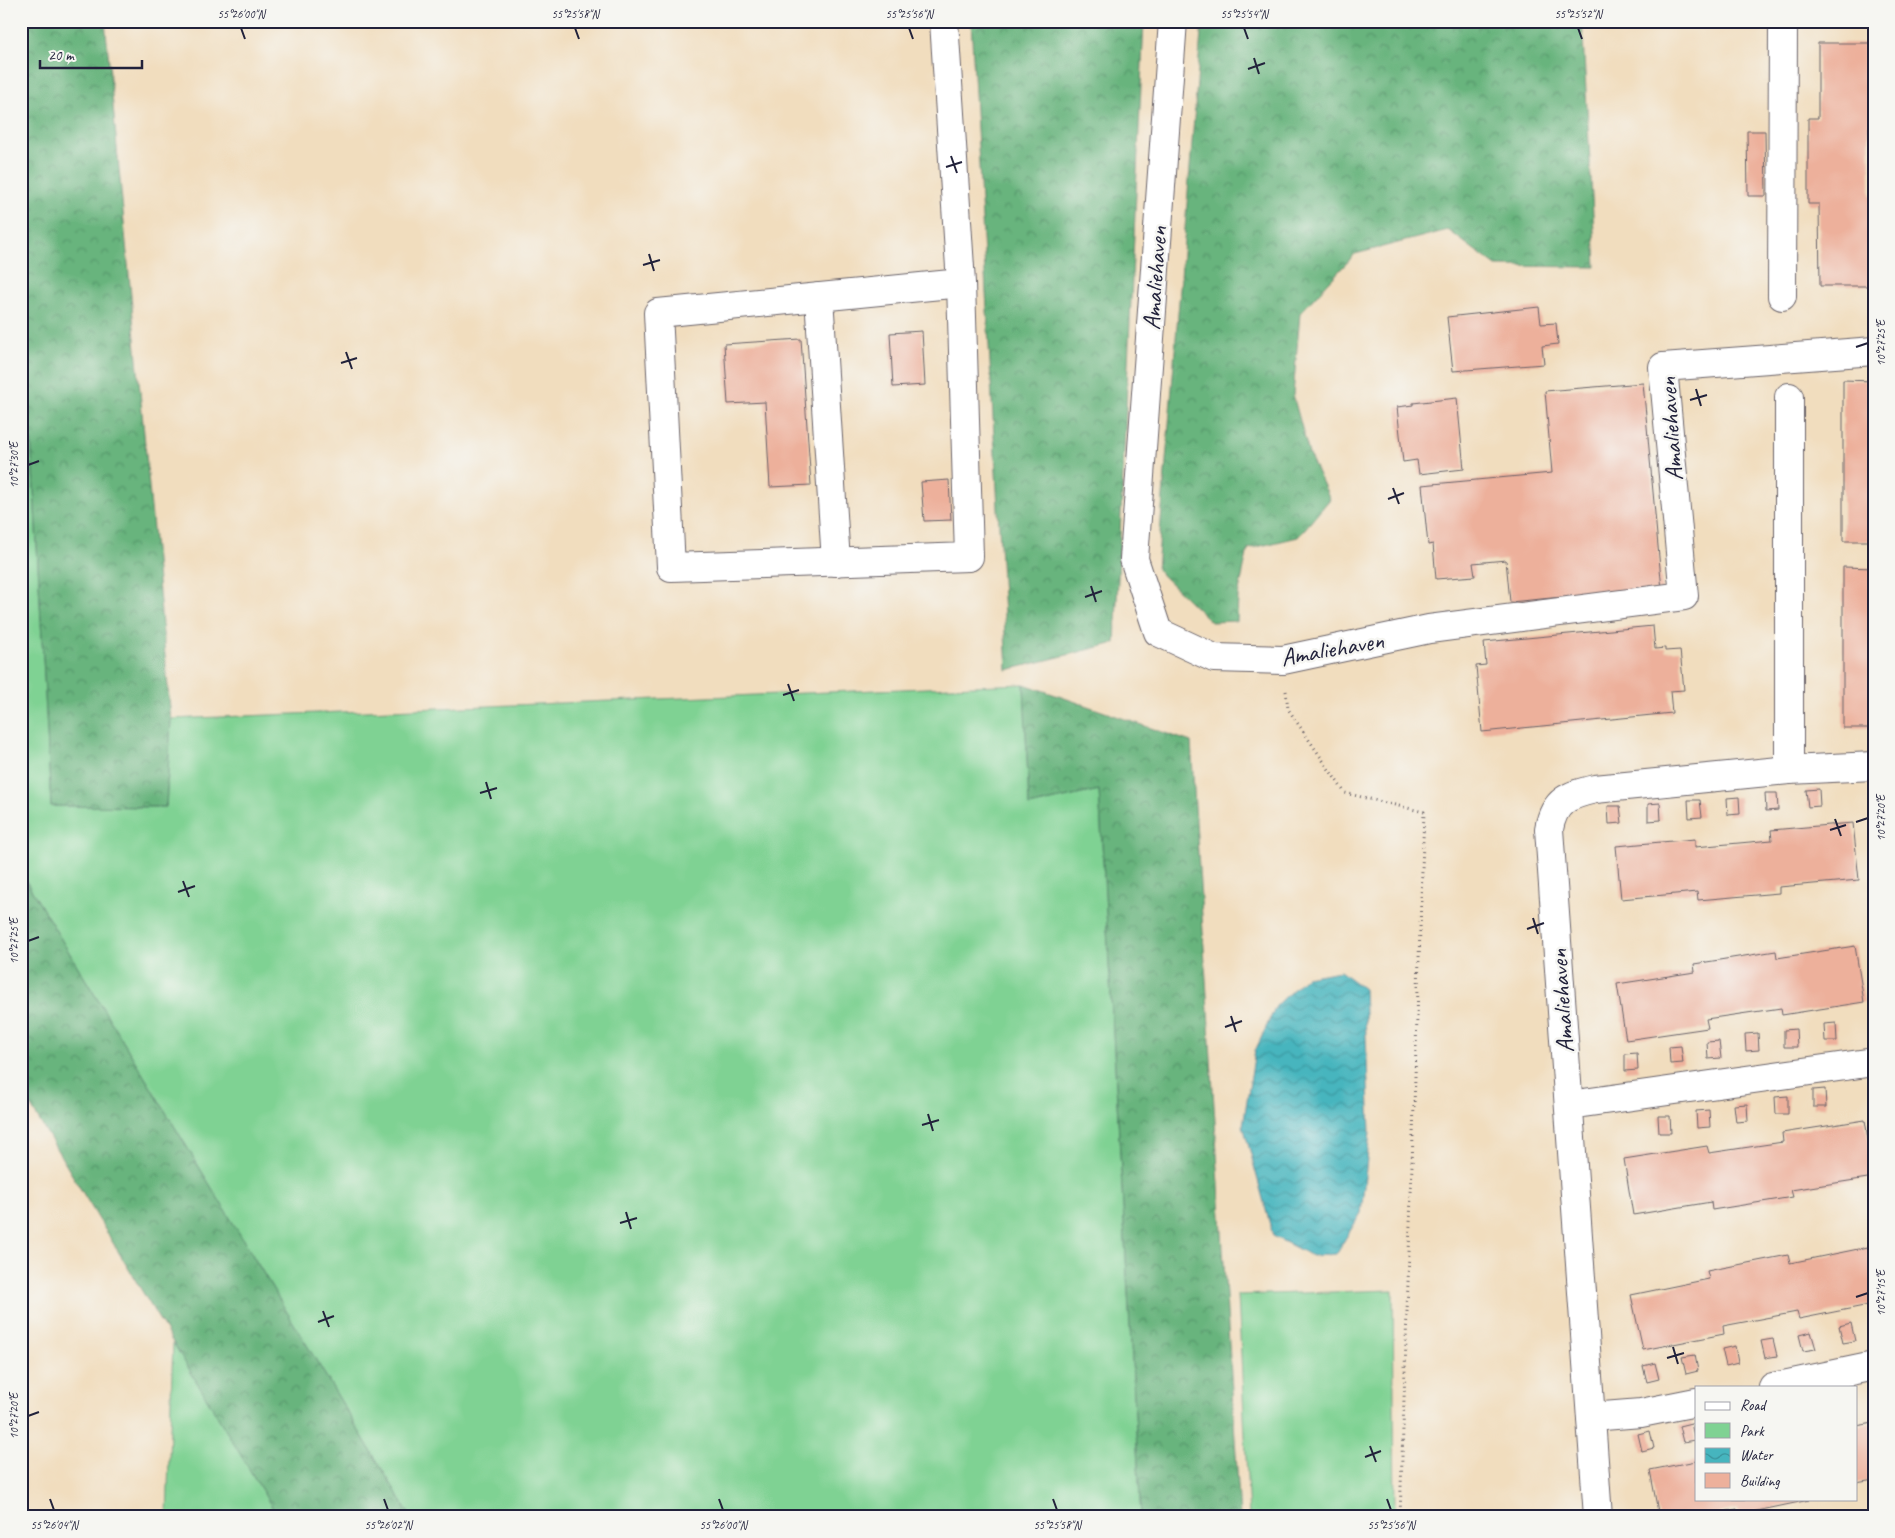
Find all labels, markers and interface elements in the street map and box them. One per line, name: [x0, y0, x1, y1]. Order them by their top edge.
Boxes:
text: 55°26'00"N: [217, 6, 266, 22]
text: 55°25'58"N: [551, 6, 600, 22]
text: 55°25'56"N: [885, 6, 934, 22]
text: 55°25'54"N: [1220, 6, 1269, 22]
text: 55°25'52"N: [1554, 6, 1603, 22]
scale bar: [40, 38, 142, 70]
text: 20 m: [48, 46, 75, 65]
street label: Amaliehaven: [1135, 224, 1175, 331]
text: 10°27'25"E: [1873, 318, 1889, 366]
street label: Amaliehaven: [1651, 375, 1691, 482]
text: 10°27'30"E: [6, 440, 22, 488]
street label: Amaliehaven: [1278, 624, 1387, 674]
text: 10°27'20"E: [1873, 793, 1889, 841]
text: 10°27'25"E: [6, 916, 22, 964]
street label: Amaliehaven: [1542, 947, 1582, 1054]
text: 10°27'15"E: [1873, 1268, 1889, 1316]
legend: [1695, 1386, 1858, 1500]
text: 10°27'20"E: [6, 1391, 22, 1439]
text: Road: [1740, 1396, 1767, 1415]
text: Park: [1740, 1422, 1765, 1441]
text: Water: [1740, 1446, 1774, 1465]
text: Building: [1740, 1472, 1780, 1491]
text: 55°26'04"N: [30, 1517, 79, 1533]
text: 55°26'02"N: [364, 1517, 413, 1533]
text: 55°26'00"N: [699, 1517, 748, 1533]
text: 55°25'58"N: [1033, 1517, 1082, 1533]
text: 55°25'56"N: [1367, 1517, 1416, 1533]

